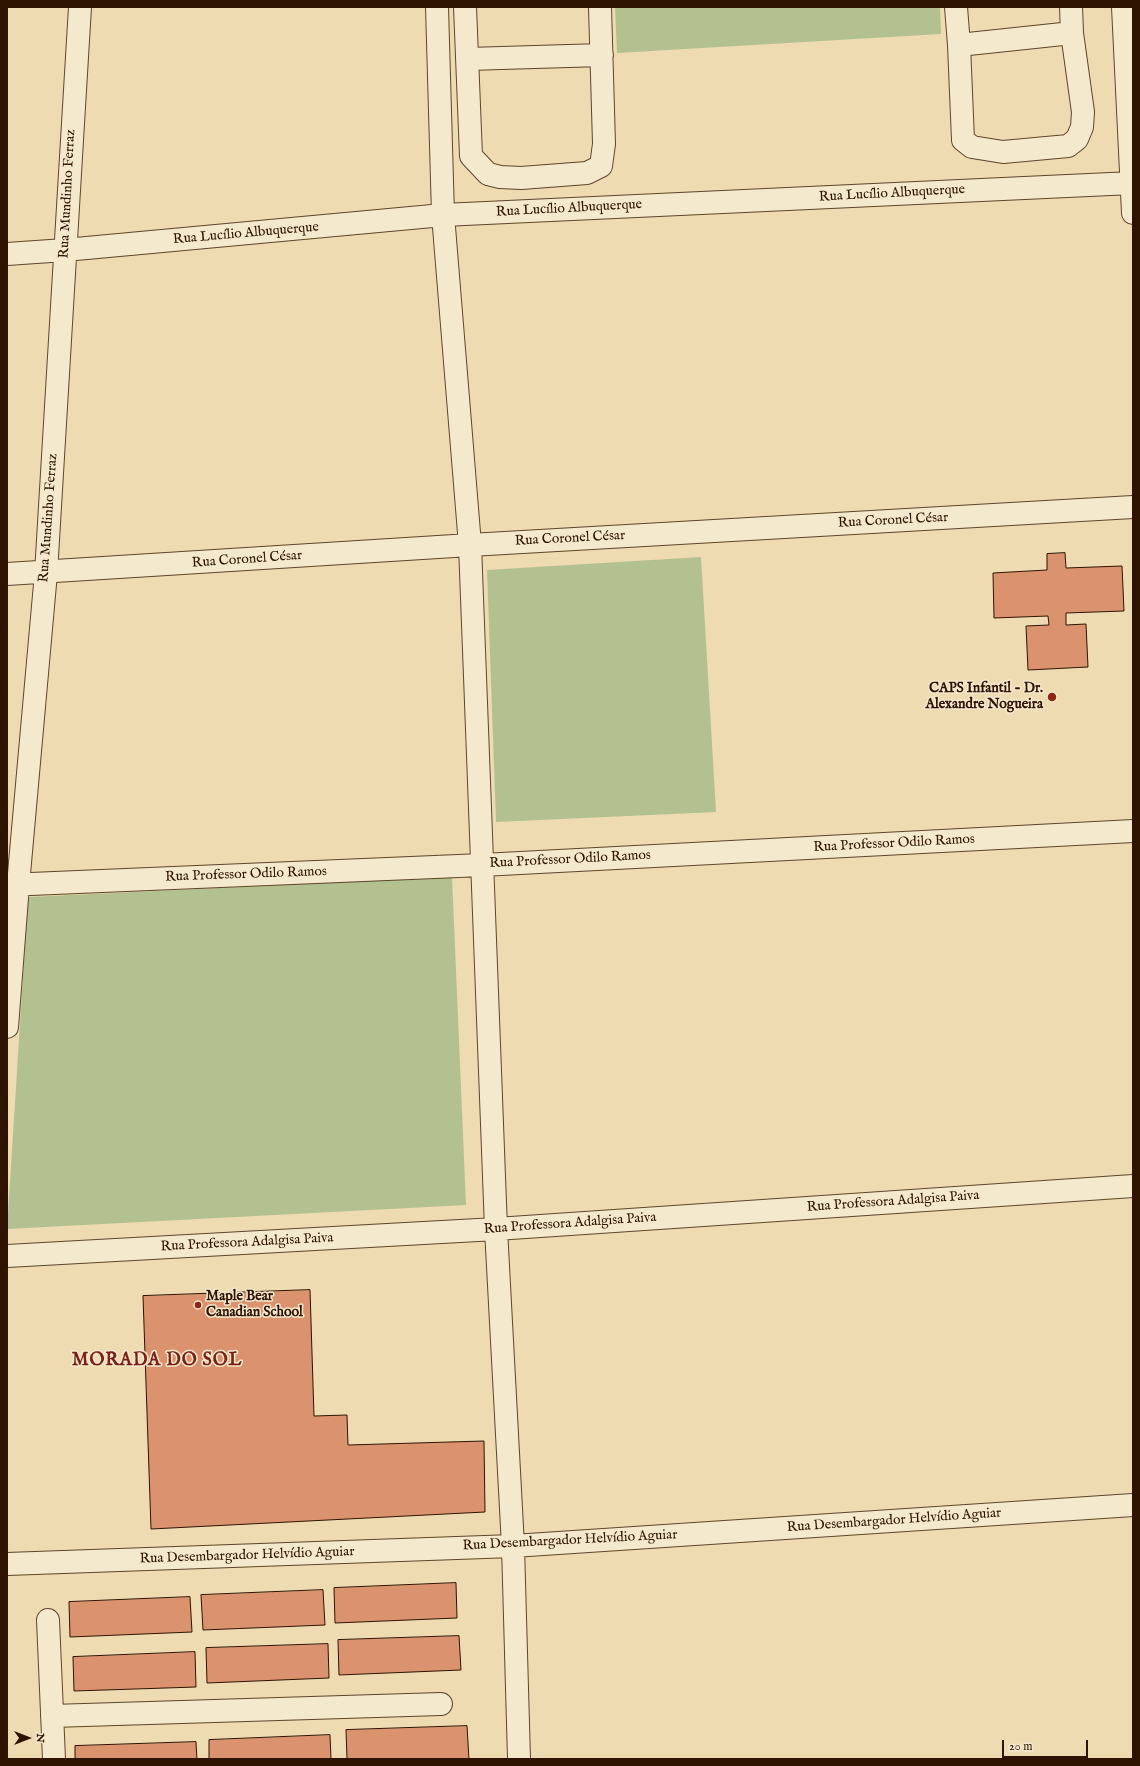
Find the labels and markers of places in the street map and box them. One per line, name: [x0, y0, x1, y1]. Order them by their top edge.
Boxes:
place label: CAPS Infantil - Dr. Alexandre Nogueira: [925, 681, 1043, 714]
marker: CAPS Infantil - Dr. Alexandre Nogueira: [1046, 691, 1058, 703]
place label: Maple Bear Canadian School: [206, 1289, 303, 1322]
marker: Maple Bear Canadian School: [193, 1300, 203, 1310]

